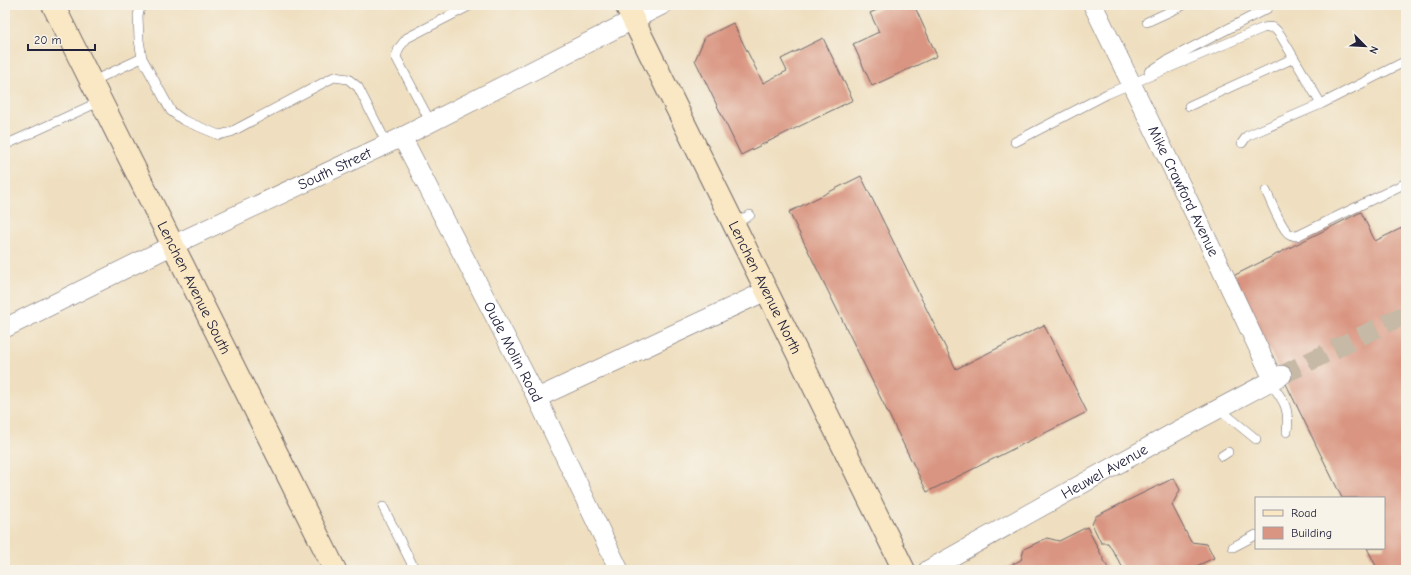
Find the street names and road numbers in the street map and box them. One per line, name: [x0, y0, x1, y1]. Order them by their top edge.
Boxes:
street label: Mike Crawford Avenue: [1144, 123, 1223, 260]
street label: South Street: [295, 144, 375, 194]
street label: Lenchen Avenue South: [153, 218, 235, 357]
street label: Lenchen Avenue North: [725, 218, 805, 357]
street label: Oude Molin Road: [480, 299, 547, 405]
street label: Heuwel Avenue: [1058, 440, 1151, 503]

